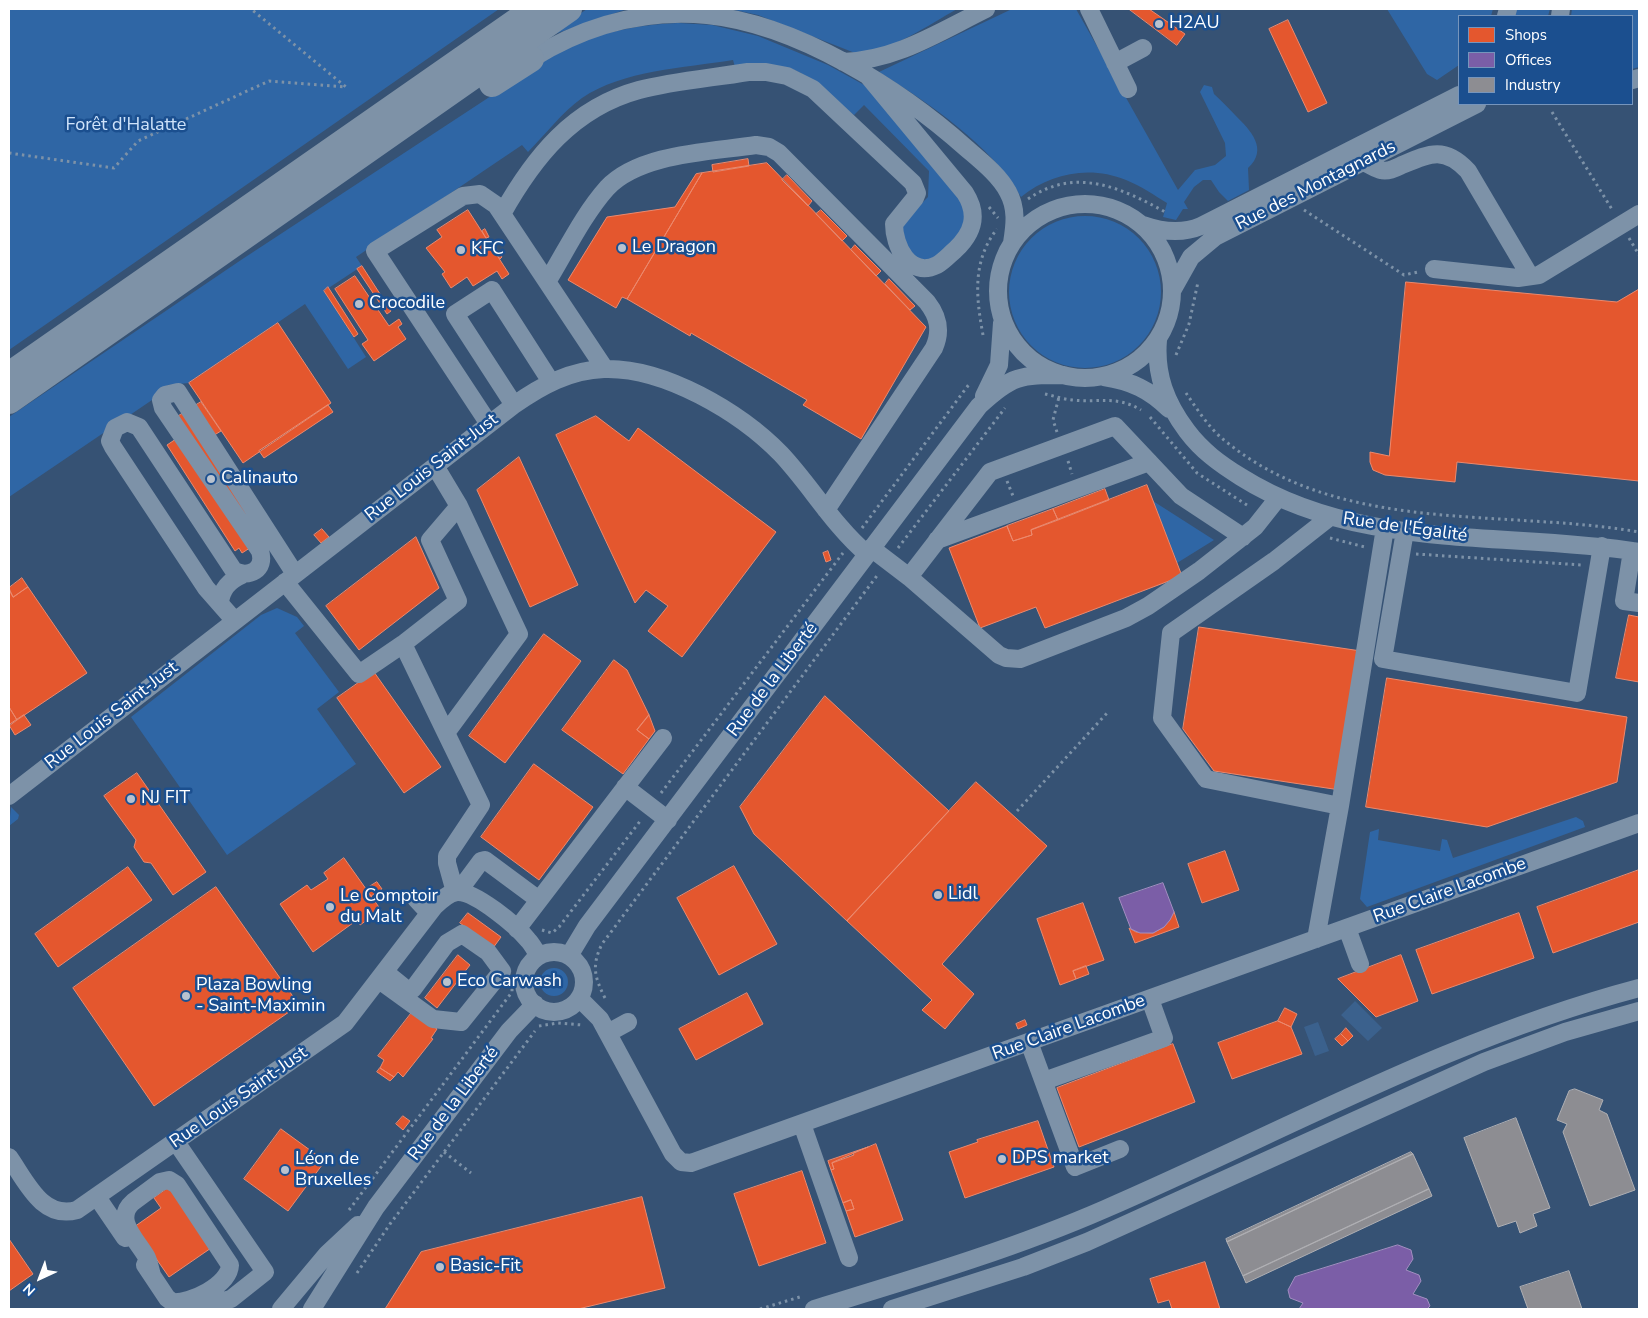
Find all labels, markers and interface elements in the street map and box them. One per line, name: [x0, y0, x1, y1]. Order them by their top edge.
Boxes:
place label: H2AU: [1169, 13, 1220, 35]
legend: [1458, 15, 1633, 105]
marker: H2AU: [1153, 18, 1165, 30]
text: Shops: [1505, 25, 1547, 45]
text: Offices: [1505, 50, 1552, 70]
text: Industry: [1505, 75, 1560, 95]
park label: Forêt d'Halatte: [66, 115, 186, 137]
street label: Rue des Montagnards: [1232, 136, 1400, 236]
place label: Le Dragon: [632, 237, 716, 259]
place label: KFC: [471, 239, 504, 261]
marker: Le Dragon: [616, 242, 628, 254]
marker: KFC: [455, 244, 467, 256]
place label: Crocodile: [369, 293, 445, 315]
marker: Crocodile: [353, 298, 365, 310]
street label: Rue Louis Saint-Just: [361, 409, 503, 527]
place label: Calinauto: [221, 468, 298, 490]
marker: Calinauto: [205, 473, 217, 485]
street label: Rue de l'Égalité: [1341, 509, 1469, 547]
street label: Rue de la Liberté: [723, 619, 823, 741]
street label: Rue Louis Saint-Just: [41, 657, 183, 775]
place label: NJ FIT: [141, 788, 190, 810]
marker: NJ FIT: [125, 793, 137, 805]
street label: Rue Claire Lacombe: [1371, 853, 1529, 929]
place label: Lidl: [948, 884, 978, 906]
place label: Le Comptoir du Malt: [340, 886, 438, 929]
marker: Lidl: [932, 889, 944, 901]
marker: Le Comptoir du Malt: [324, 901, 336, 913]
place label: Eco Carwash: [457, 971, 562, 993]
place label: Plaza Bowling - Saint-Maximin: [196, 975, 325, 1018]
marker: Eco Carwash: [441, 976, 453, 988]
marker: Plaza Bowling - Saint-Maximin: [180, 990, 192, 1002]
street label: Rue Claire Lacombe: [990, 990, 1148, 1066]
street label: Rue Louis Saint-Just: [166, 1043, 312, 1153]
street label: Rue de la Liberté: [404, 1043, 504, 1165]
place label: DPS market: [1012, 1148, 1108, 1170]
place label: Léon de Bruxelles: [295, 1149, 371, 1192]
marker: DPS market: [996, 1153, 1008, 1165]
marker: Léon de Bruxelles: [279, 1164, 291, 1176]
north arrow: [15, 1253, 65, 1303]
place label: Basic-Fit: [450, 1256, 521, 1278]
marker: Basic-Fit: [434, 1261, 446, 1273]
text: N: [19, 1279, 40, 1300]

